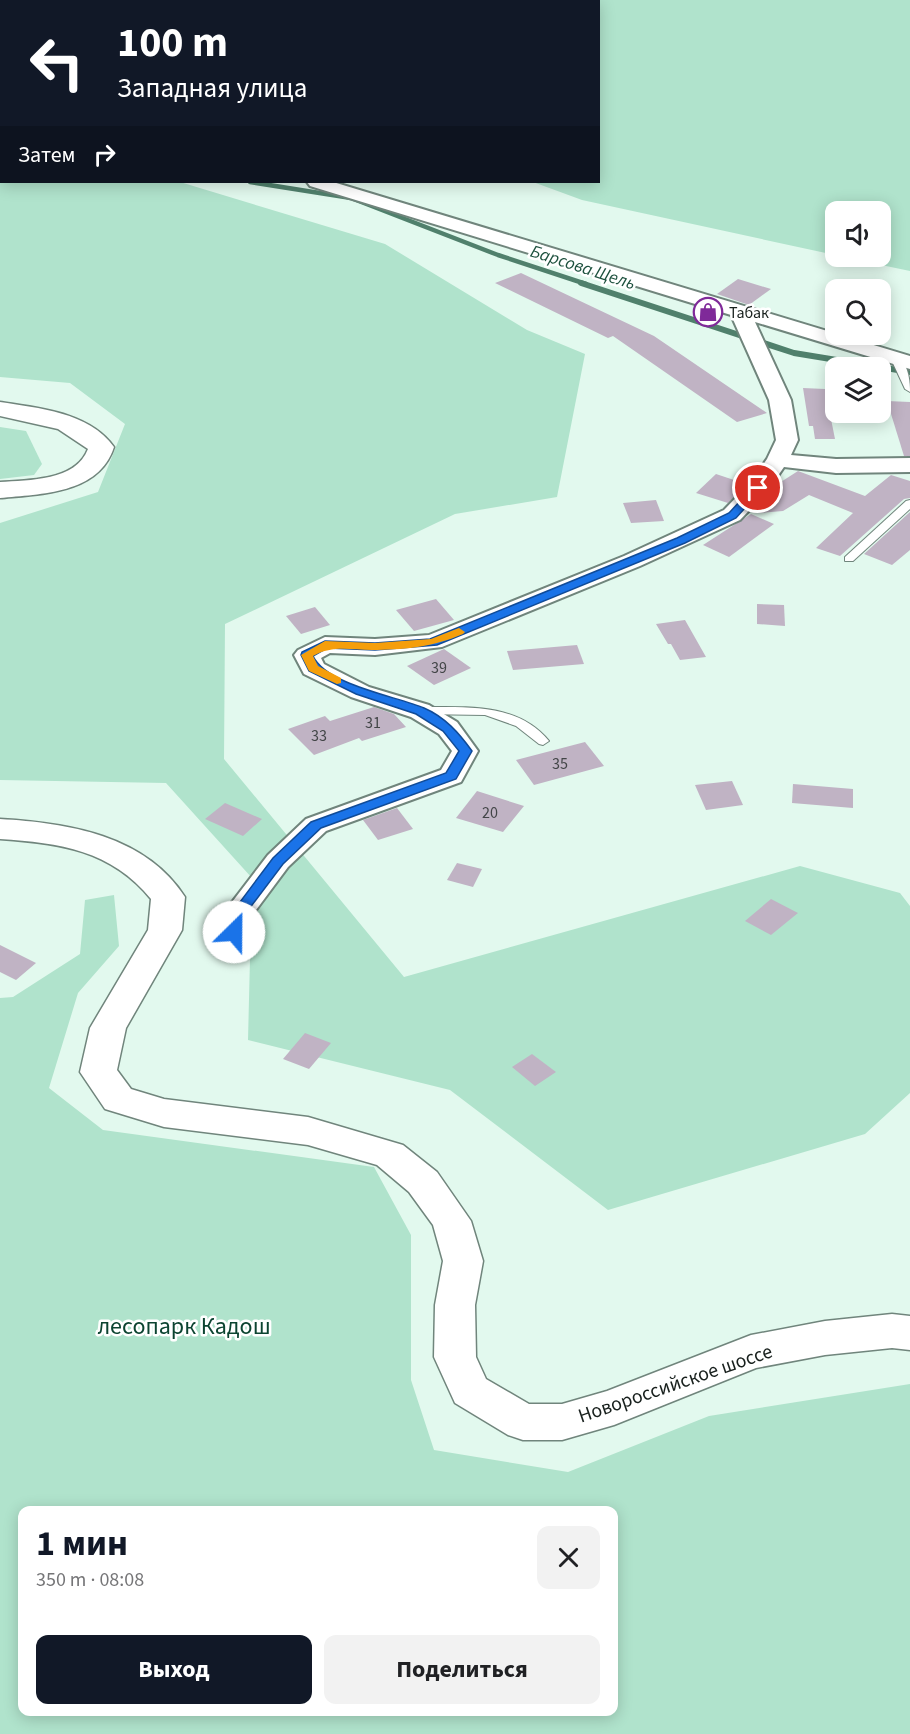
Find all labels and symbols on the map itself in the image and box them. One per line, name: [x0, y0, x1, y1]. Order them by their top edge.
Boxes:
water label: Барсова Щель: [527, 239, 638, 296]
shop icon: Табак: [692, 296, 724, 328]
place label: Табак: [729, 302, 769, 324]
pin: [732, 462, 783, 513]
house number: 39: [431, 657, 447, 679]
house number: 31: [365, 712, 381, 734]
house number: 33: [311, 725, 327, 747]
house number: 35: [552, 753, 568, 775]
house number: 20: [482, 802, 498, 824]
position arrow: [202, 900, 266, 964]
park label: лесопарк Кадош: [97, 1309, 271, 1344]
street label: Новороссийское шоссе: [574, 1338, 776, 1430]

